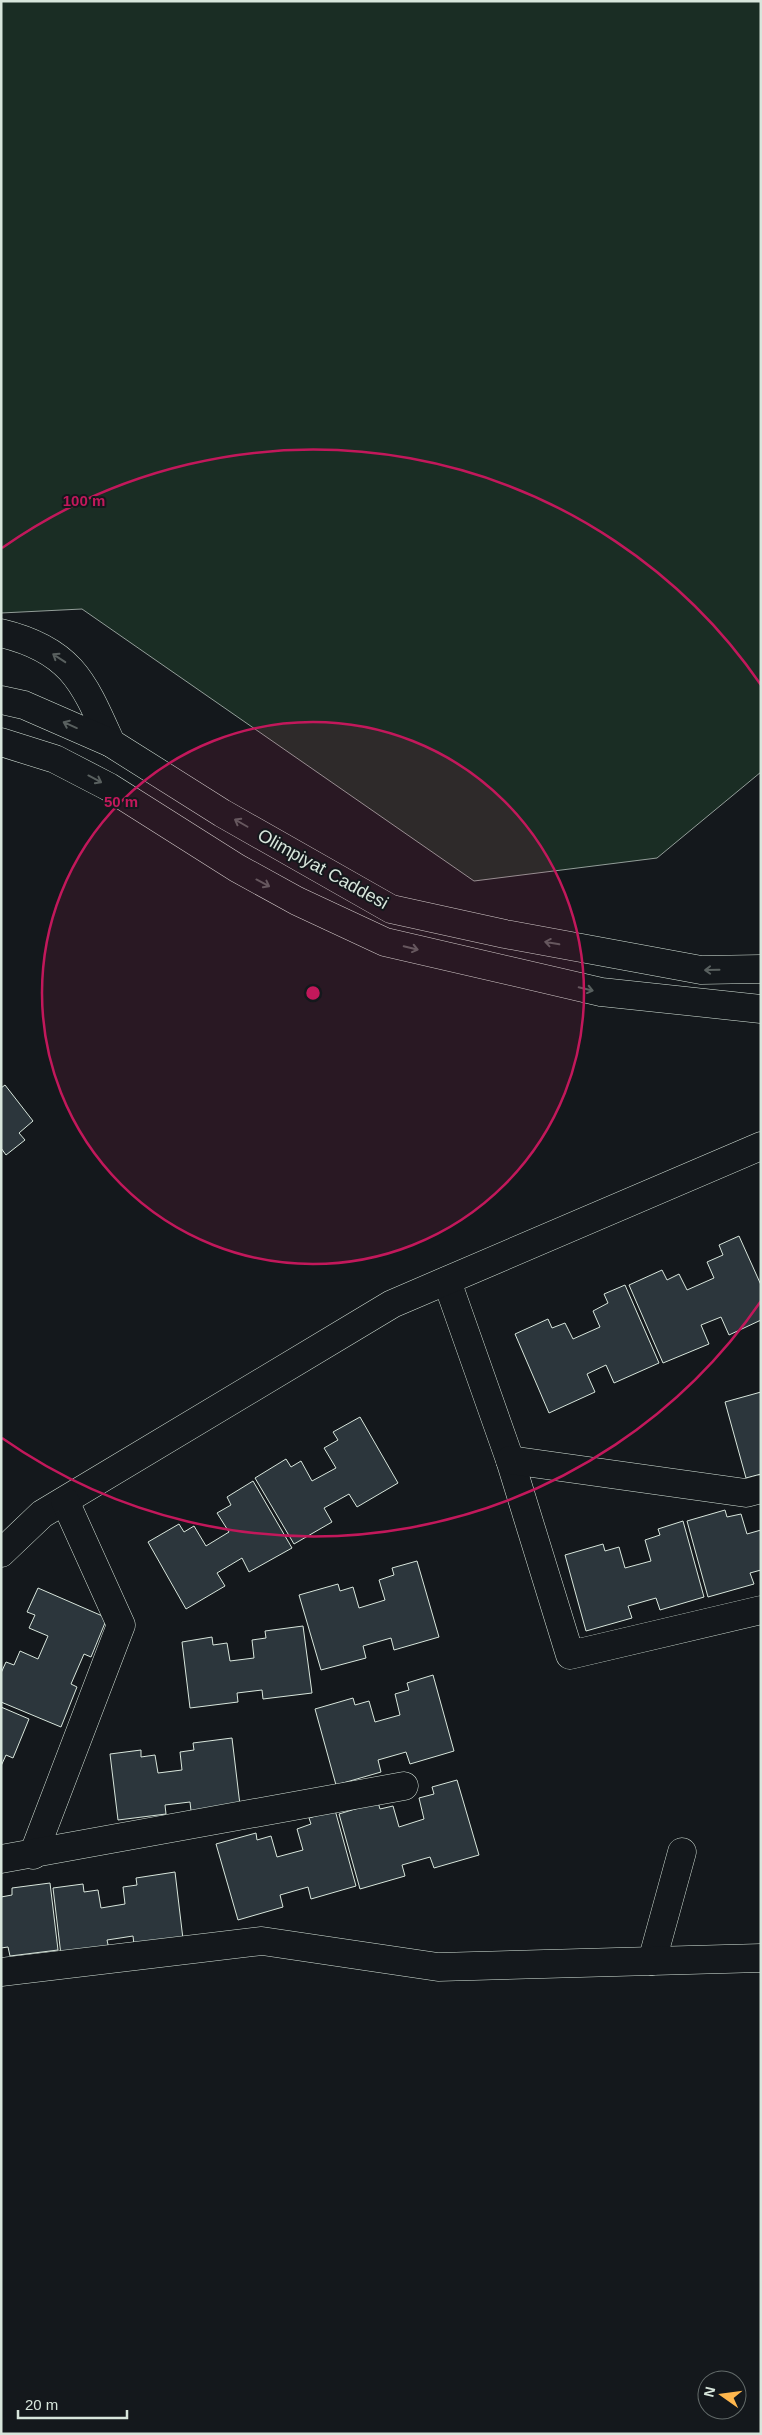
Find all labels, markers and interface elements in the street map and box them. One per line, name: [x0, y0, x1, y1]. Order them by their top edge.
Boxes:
text: 100 m: [63, 492, 105, 509]
one-way arrow: [52, 653, 66, 663]
one-way arrow: [63, 720, 78, 730]
one-way arrow: [87, 775, 102, 784]
text: 50 m: [104, 793, 138, 810]
one-way arrow: [233, 818, 248, 828]
street label: Olimpiyat Caddesi: [254, 825, 392, 913]
one-way arrow: [255, 879, 270, 888]
one-way arrow: [544, 937, 560, 947]
one-way arrow: [402, 944, 418, 954]
one-way arrow: [704, 965, 720, 975]
centre of rings: [304, 984, 322, 1002]
one-way arrow: [578, 985, 594, 994]
north arrow: [697, 2370, 747, 2420]
text: N: [700, 2385, 718, 2399]
scale bar: [18, 2388, 126, 2420]
text: 20 m: [25, 2396, 58, 2413]

